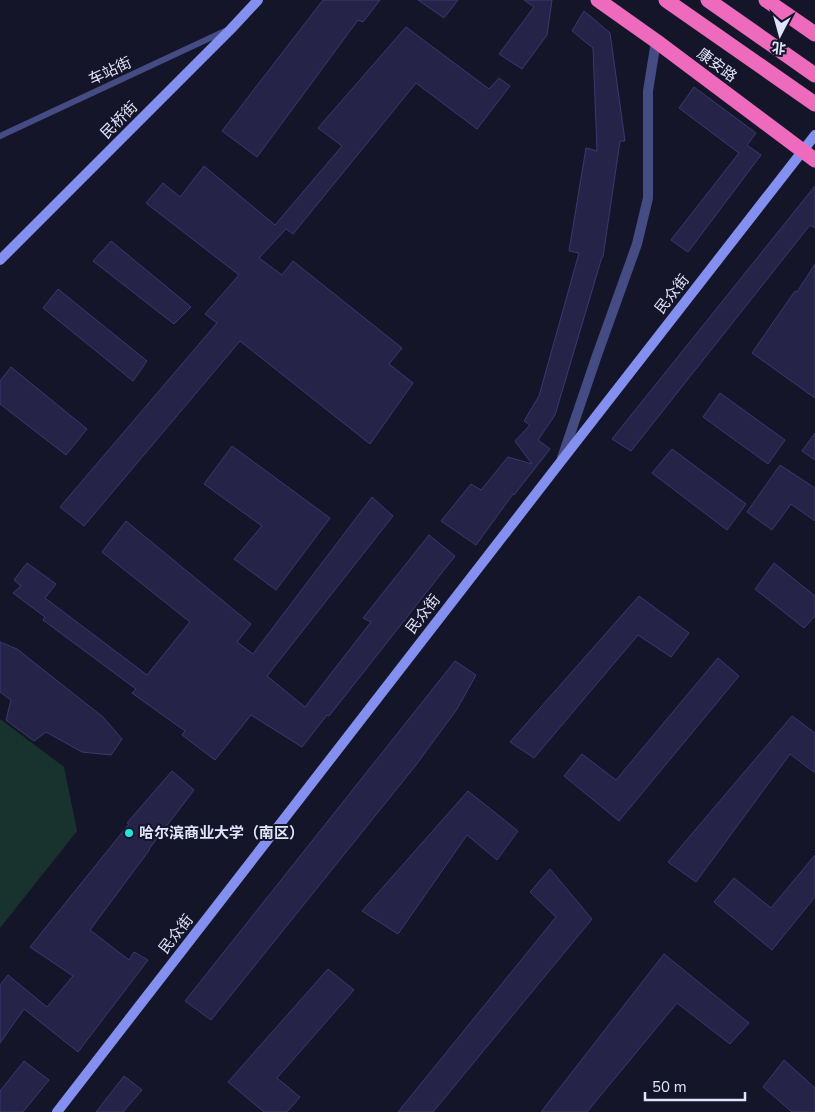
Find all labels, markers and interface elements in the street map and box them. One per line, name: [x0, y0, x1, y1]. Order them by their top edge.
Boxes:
north arrow: [755, 10, 805, 60]
text: 北: [771, 37, 787, 58]
street label: 康安路: [693, 43, 741, 87]
street label: 车站街: [85, 52, 135, 90]
street label: 民桥街: [96, 97, 142, 143]
street label: 民众街: [650, 270, 694, 318]
street label: 民众街: [401, 590, 445, 638]
place label: 哈尔滨商业大学（南区）: [139, 823, 304, 843]
marker: 哈尔滨商业大学（南区）: [123, 827, 135, 839]
street label: 民众街: [154, 910, 198, 958]
scale bar: [645, 1070, 745, 1102]
text: 50 m: [652, 1077, 687, 1097]

